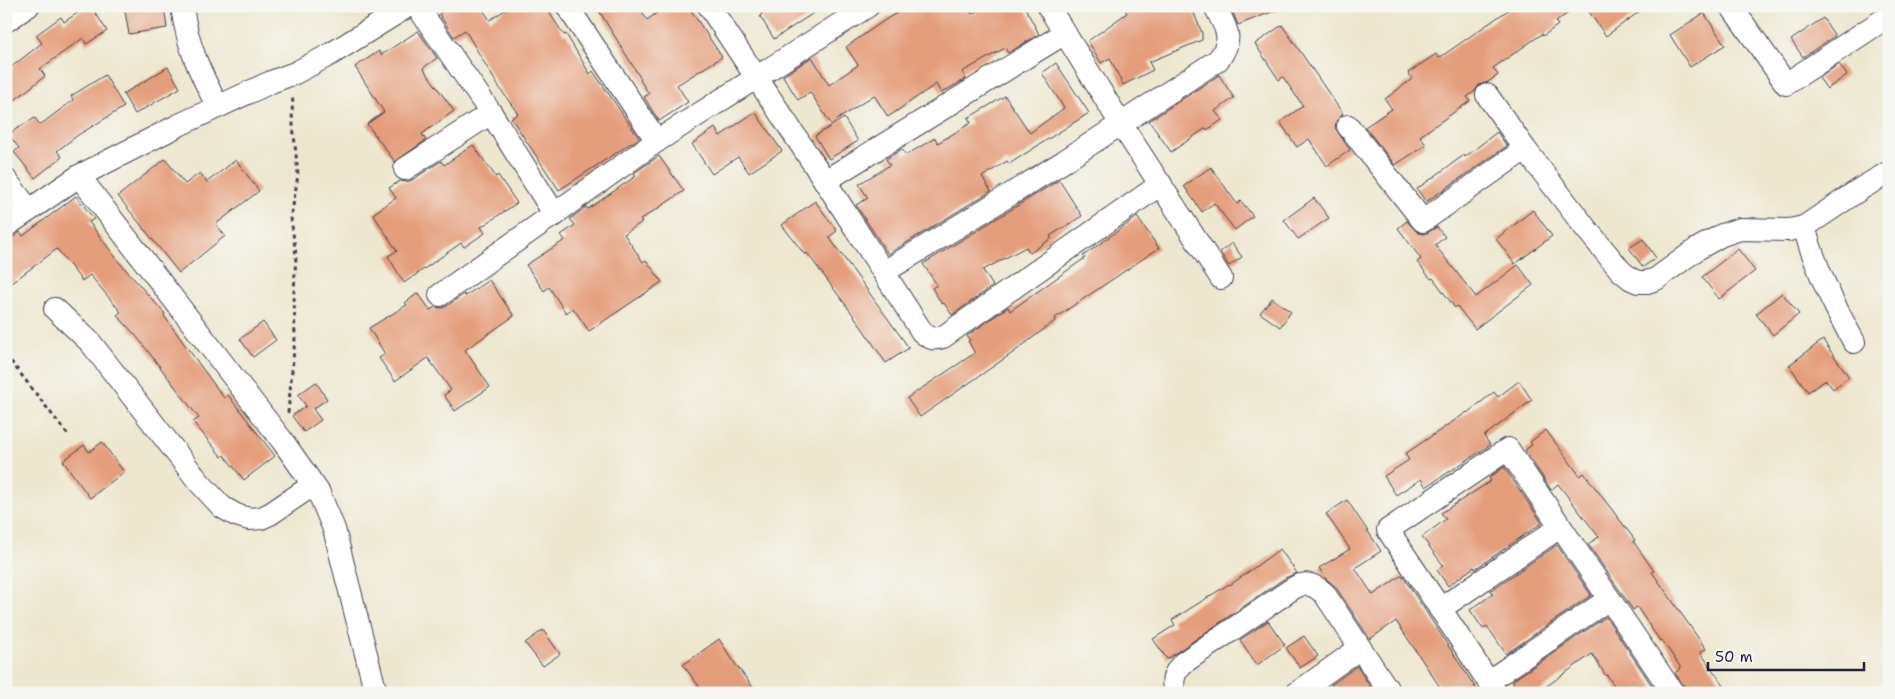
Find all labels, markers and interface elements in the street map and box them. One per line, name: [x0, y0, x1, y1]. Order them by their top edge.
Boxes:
scale bar: [1708, 639, 1864, 671]
text: 50 m: [1715, 647, 1753, 667]

